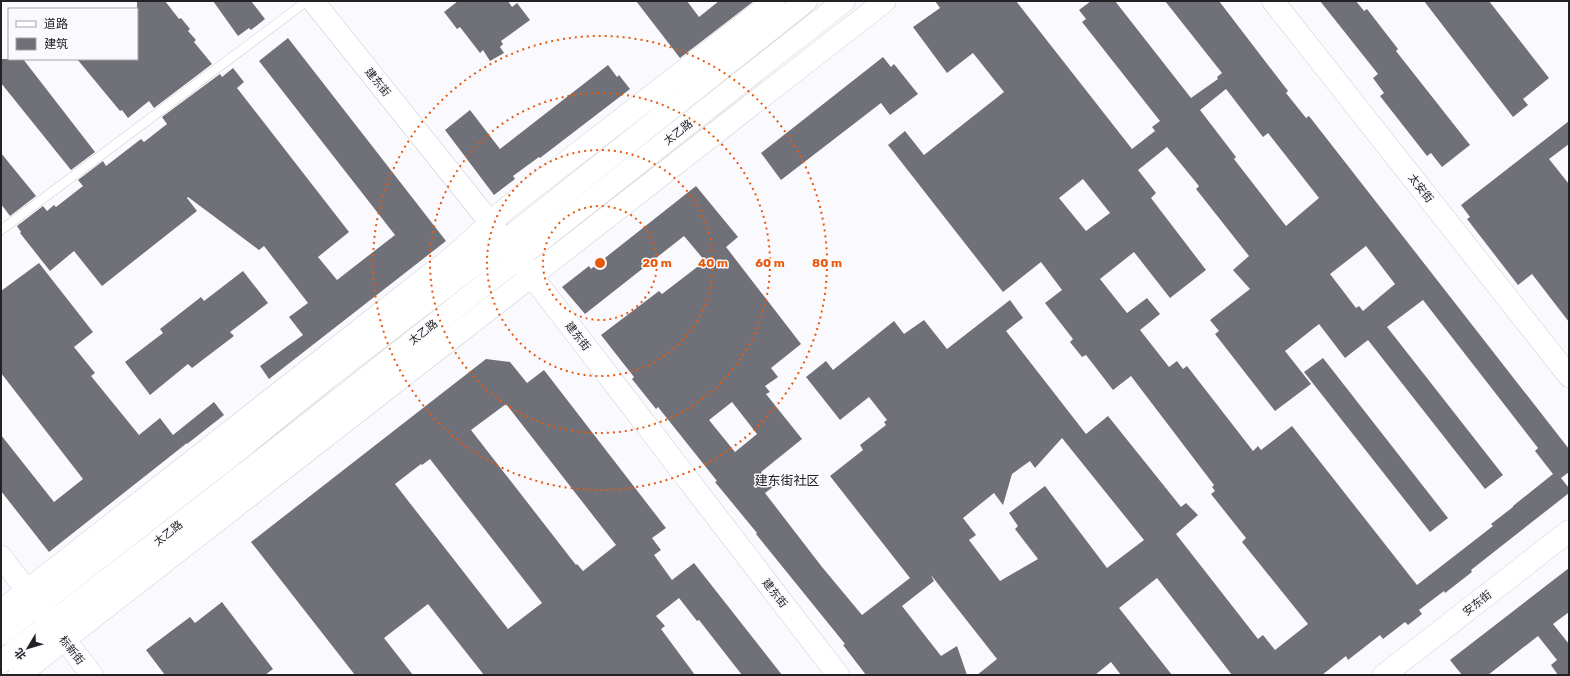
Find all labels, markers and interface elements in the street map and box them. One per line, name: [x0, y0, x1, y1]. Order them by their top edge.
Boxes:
legend: [8, 8, 138, 60]
text: 道路: [44, 17, 68, 31]
text: 建筑: [44, 37, 68, 51]
street label: 建东街: [362, 65, 393, 99]
street label: 太乙路: [661, 117, 695, 148]
street label: 太安街: [1405, 171, 1436, 205]
centre of rings: [593, 256, 607, 270]
text: 20 m: [642, 256, 672, 270]
text: 40 m: [698, 256, 728, 270]
text: 60 m: [755, 256, 785, 270]
text: 80 m: [812, 256, 842, 270]
street label: 太乙路: [406, 317, 440, 348]
street label: 建东街: [562, 319, 593, 353]
district label: 建东街社区: [754, 473, 820, 488]
street label: 太乙路: [151, 518, 185, 549]
street label: 建东街: [759, 576, 790, 610]
street label: 安东街: [1460, 588, 1494, 619]
north arrow: [8, 628, 48, 668]
street label: 标新街: [56, 633, 87, 667]
text: 北: [12, 646, 29, 662]

